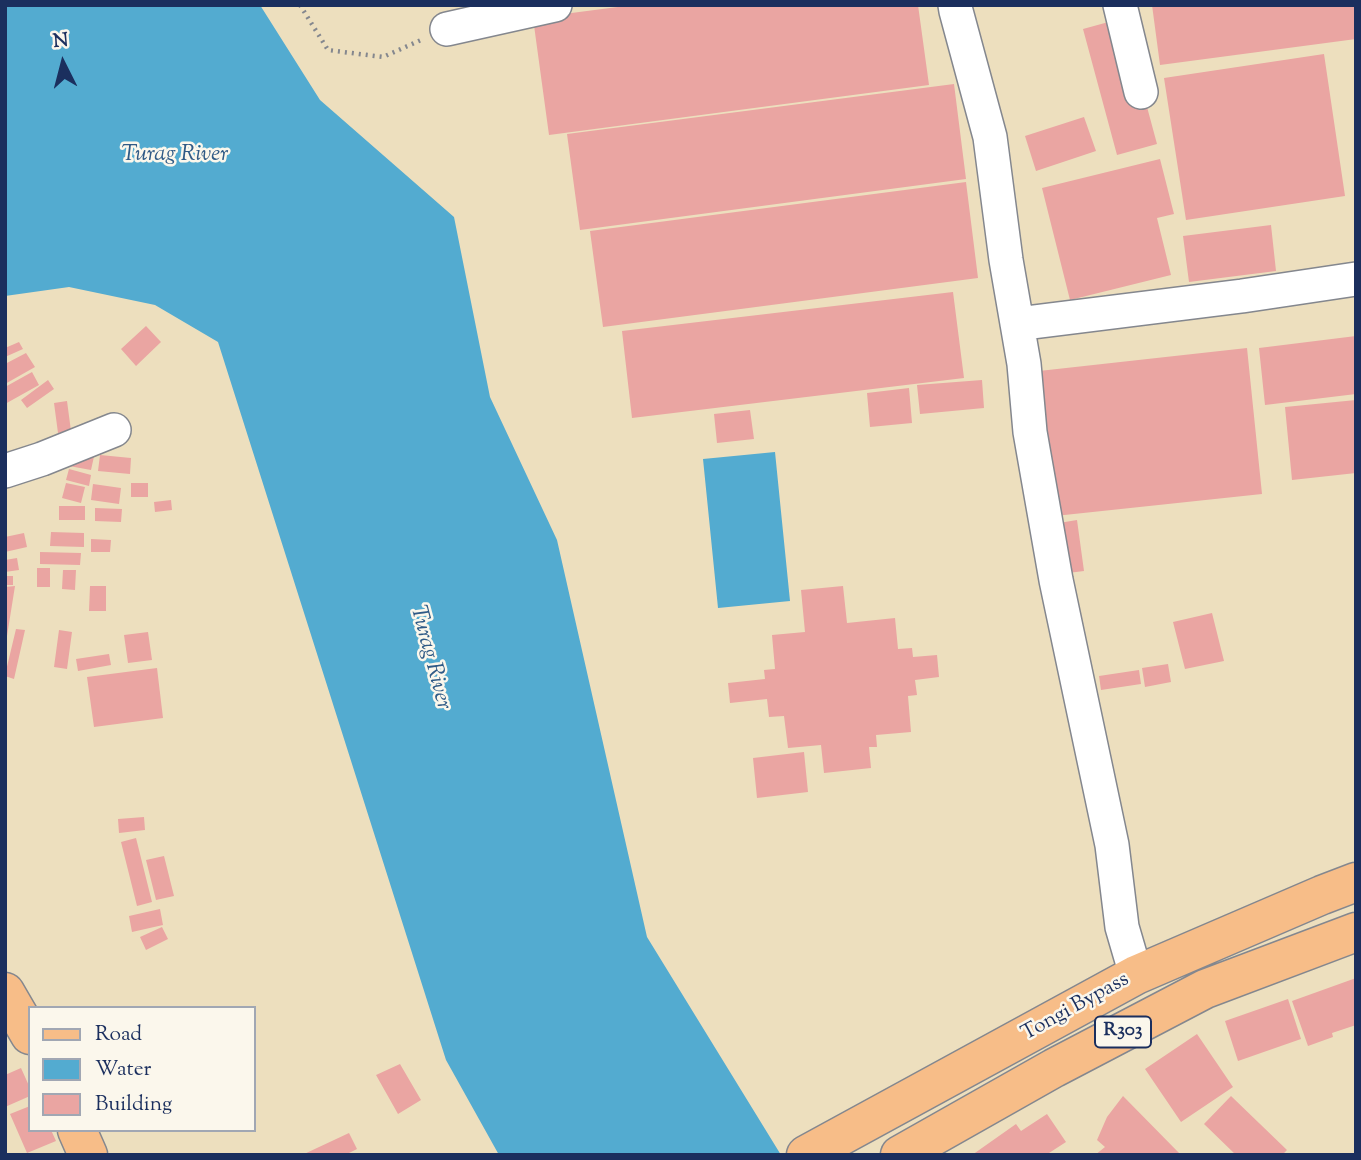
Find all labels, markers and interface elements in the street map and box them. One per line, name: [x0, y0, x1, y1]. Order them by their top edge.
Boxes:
text: N: [52, 27, 70, 56]
north arrow: [28, 28, 98, 98]
water label: Turag River: [122, 142, 228, 170]
water label: Turag River: [402, 603, 456, 713]
street label: Tongi Bypass: [1018, 968, 1134, 1048]
legend: [28, 1006, 256, 1132]
road number: R303: [1095, 1016, 1151, 1048]
text: Road: [95, 1020, 142, 1050]
text: Water: [95, 1055, 151, 1085]
text: Building: [95, 1090, 172, 1120]

